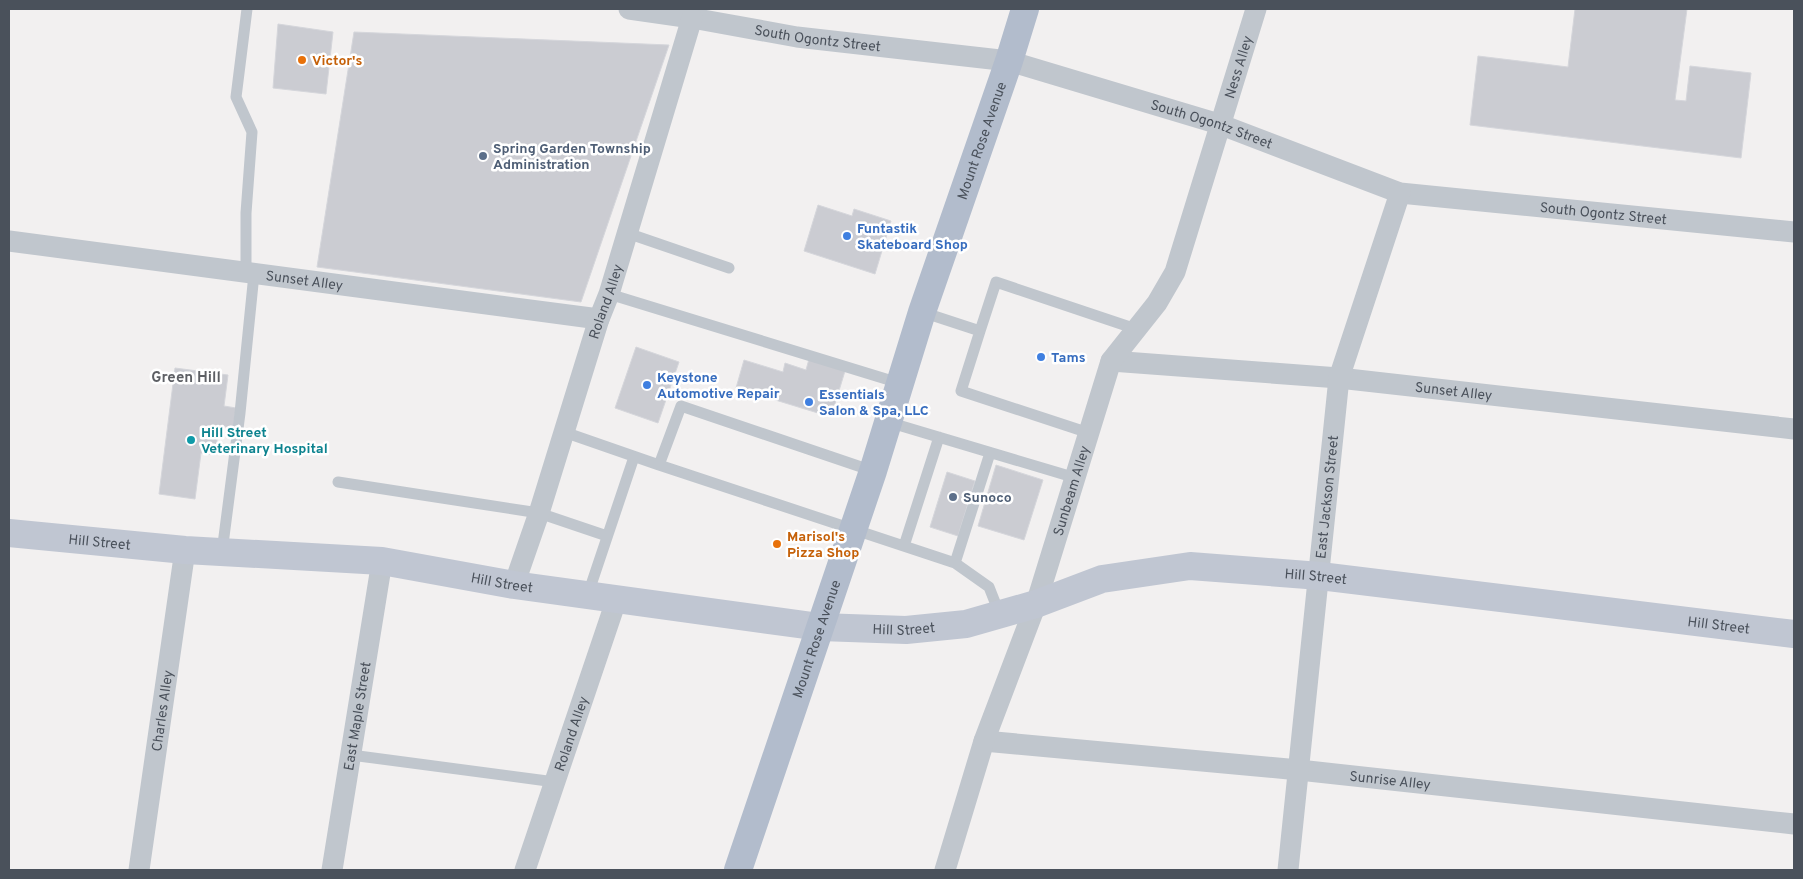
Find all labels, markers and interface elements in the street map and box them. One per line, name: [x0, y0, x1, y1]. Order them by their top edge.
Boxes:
street label: South Ogontz Street: [753, 22, 882, 56]
street label: Ness Alley: [1222, 34, 1257, 101]
place label: Victor's: [312, 53, 362, 70]
marker: Victor's: [296, 54, 308, 66]
street label: Mount Rose Avenue: [955, 80, 1011, 202]
street label: South Ogontz Street: [1148, 97, 1275, 154]
place label: Spring Garden Township Administration: [493, 141, 651, 174]
marker: Spring Garden Township Administration: [477, 150, 489, 162]
street label: South Ogontz Street: [1539, 200, 1667, 229]
place label: Funtastik Skateboard Shop: [857, 221, 968, 254]
marker: Funtastik Skateboard Shop: [841, 230, 853, 242]
street label: Roland Alley: [586, 262, 627, 341]
street label: Sunset Alley: [265, 268, 344, 295]
place label: Tams: [1051, 350, 1086, 367]
marker: Tams: [1035, 351, 1047, 363]
district label: Green Hill: [151, 369, 221, 388]
place label: Keystone Automotive Repair: [657, 370, 780, 403]
marker: Keystone Automotive Repair: [641, 379, 653, 391]
street label: Sunset Alley: [1414, 380, 1493, 405]
place label: Essentials Salon & Spa, LLC: [819, 387, 929, 420]
marker: Essentials Salon & Spa, LLC: [803, 396, 815, 408]
place label: Hill Street Veterinary Hospital: [201, 425, 328, 458]
marker: Hill Street Veterinary Hospital: [185, 434, 197, 446]
street label: East Jackson Street: [1313, 435, 1343, 560]
street label: Sunbeam Alley: [1051, 444, 1094, 538]
place label: Sunoco: [963, 490, 1012, 507]
marker: Sunoco: [947, 491, 959, 503]
place label: Marisol's Pizza Shop: [787, 529, 859, 562]
street label: Hill Street: [67, 532, 131, 555]
marker: Marisol's Pizza Shop: [771, 538, 783, 550]
street label: Hill Street: [1284, 566, 1348, 589]
street label: Hill Street: [469, 570, 534, 597]
street label: Mount Rose Avenue: [790, 578, 845, 701]
street label: Hill Street: [1687, 614, 1751, 639]
street label: Hill Street: [872, 620, 936, 640]
street label: East Maple Street: [341, 661, 376, 772]
street label: Charles Alley: [149, 669, 178, 753]
street label: Roland Alley: [552, 694, 593, 774]
street label: Sunrise Alley: [1348, 769, 1431, 794]

